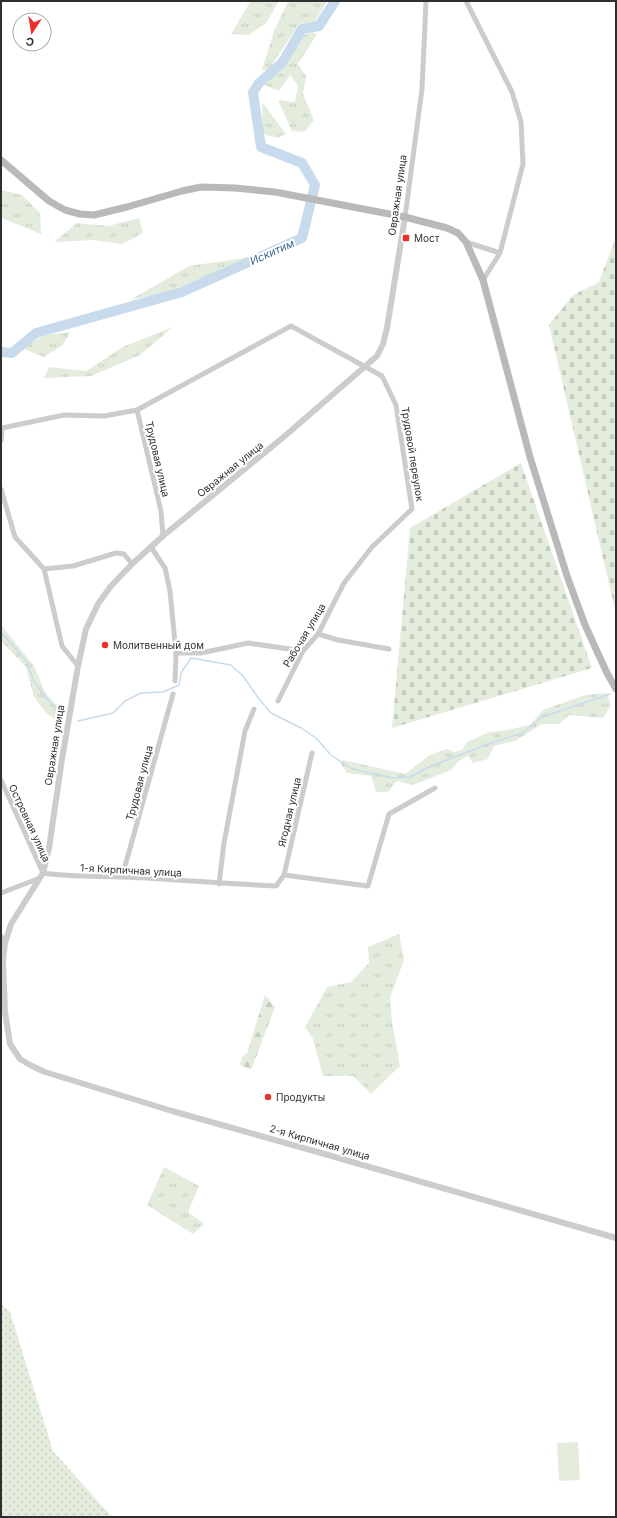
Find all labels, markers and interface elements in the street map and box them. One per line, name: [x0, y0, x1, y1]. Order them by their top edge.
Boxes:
north arrow: [12, 12, 52, 52]
text: С: [24, 34, 35, 49]
street label: Овражная улица: [385, 154, 409, 236]
place label: Мост: [414, 232, 440, 244]
marker: Мост: [401, 233, 411, 243]
water label: Искитим: [248, 236, 297, 268]
street label: Трудовой переулок: [400, 406, 426, 503]
street label: Трудовая улица: [143, 420, 173, 498]
street label: Овражная улица: [195, 439, 265, 499]
street label: Рабочая улица: [280, 601, 328, 669]
place label: Молитвенный дом: [113, 639, 204, 651]
marker: Молитвенный дом: [100, 640, 110, 650]
street label: Овражная улица: [42, 704, 66, 786]
street label: Трудовая улица: [123, 744, 155, 822]
street label: Ягодная улица: [275, 776, 303, 848]
street label: Островная улица: [7, 782, 53, 864]
street label: 1-я Кирпичная улица: [80, 861, 182, 879]
place label: Продукты: [276, 1091, 325, 1103]
marker: Продукты: [263, 1092, 273, 1102]
street label: 2-я Кирпичная улица: [269, 1122, 371, 1162]

